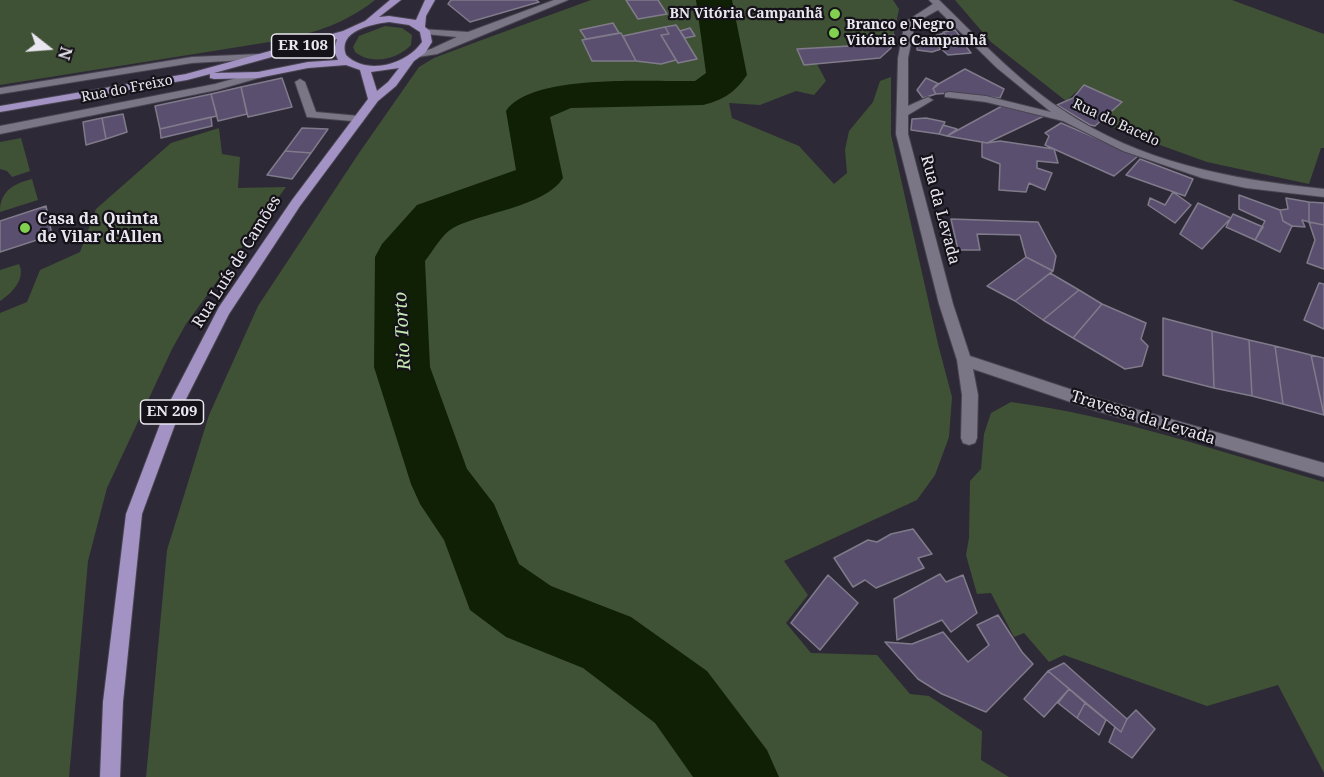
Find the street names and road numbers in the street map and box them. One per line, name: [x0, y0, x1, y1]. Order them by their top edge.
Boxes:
road number: ER 108: [272, 34, 334, 58]
street label: Rua do Freixo: [80, 72, 174, 106]
street label: Rua do Bacelo: [1070, 96, 1162, 150]
street label: Rua da Levada: [916, 153, 964, 267]
street label: Rua Luís de Camões: [189, 192, 285, 332]
street label: Travessa da Levada: [1068, 387, 1218, 449]
road number: EN 209: [140, 400, 204, 424]

